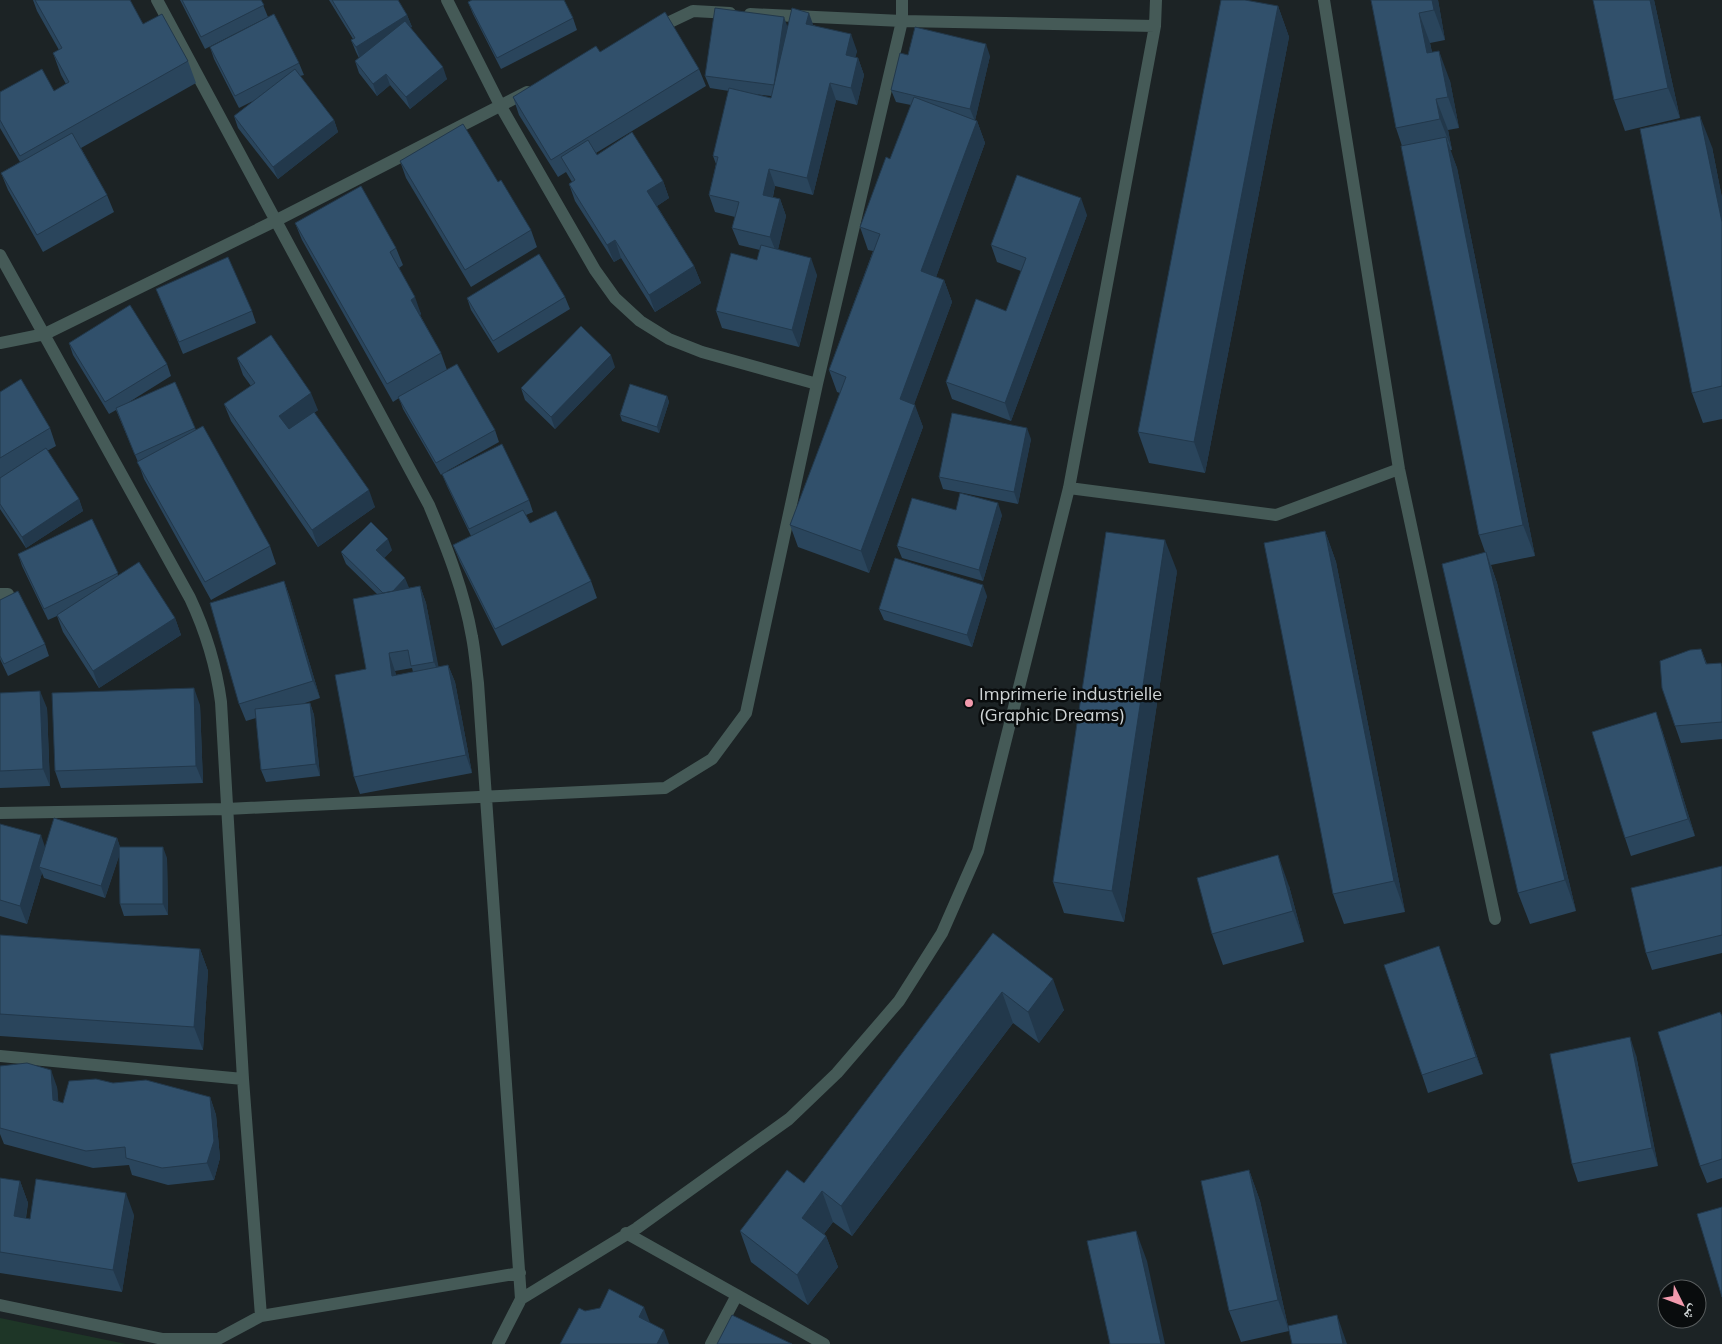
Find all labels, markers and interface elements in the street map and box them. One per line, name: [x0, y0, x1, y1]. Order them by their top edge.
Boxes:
place label: Imprimerie industrielle (Graphic Dreams): [979, 682, 1162, 726]
marker: Imprimerie industrielle (Graphic Dreams): [963, 697, 975, 709]
north arrow: [1657, 1279, 1707, 1329]
text: ش: [1680, 1301, 1703, 1324]

